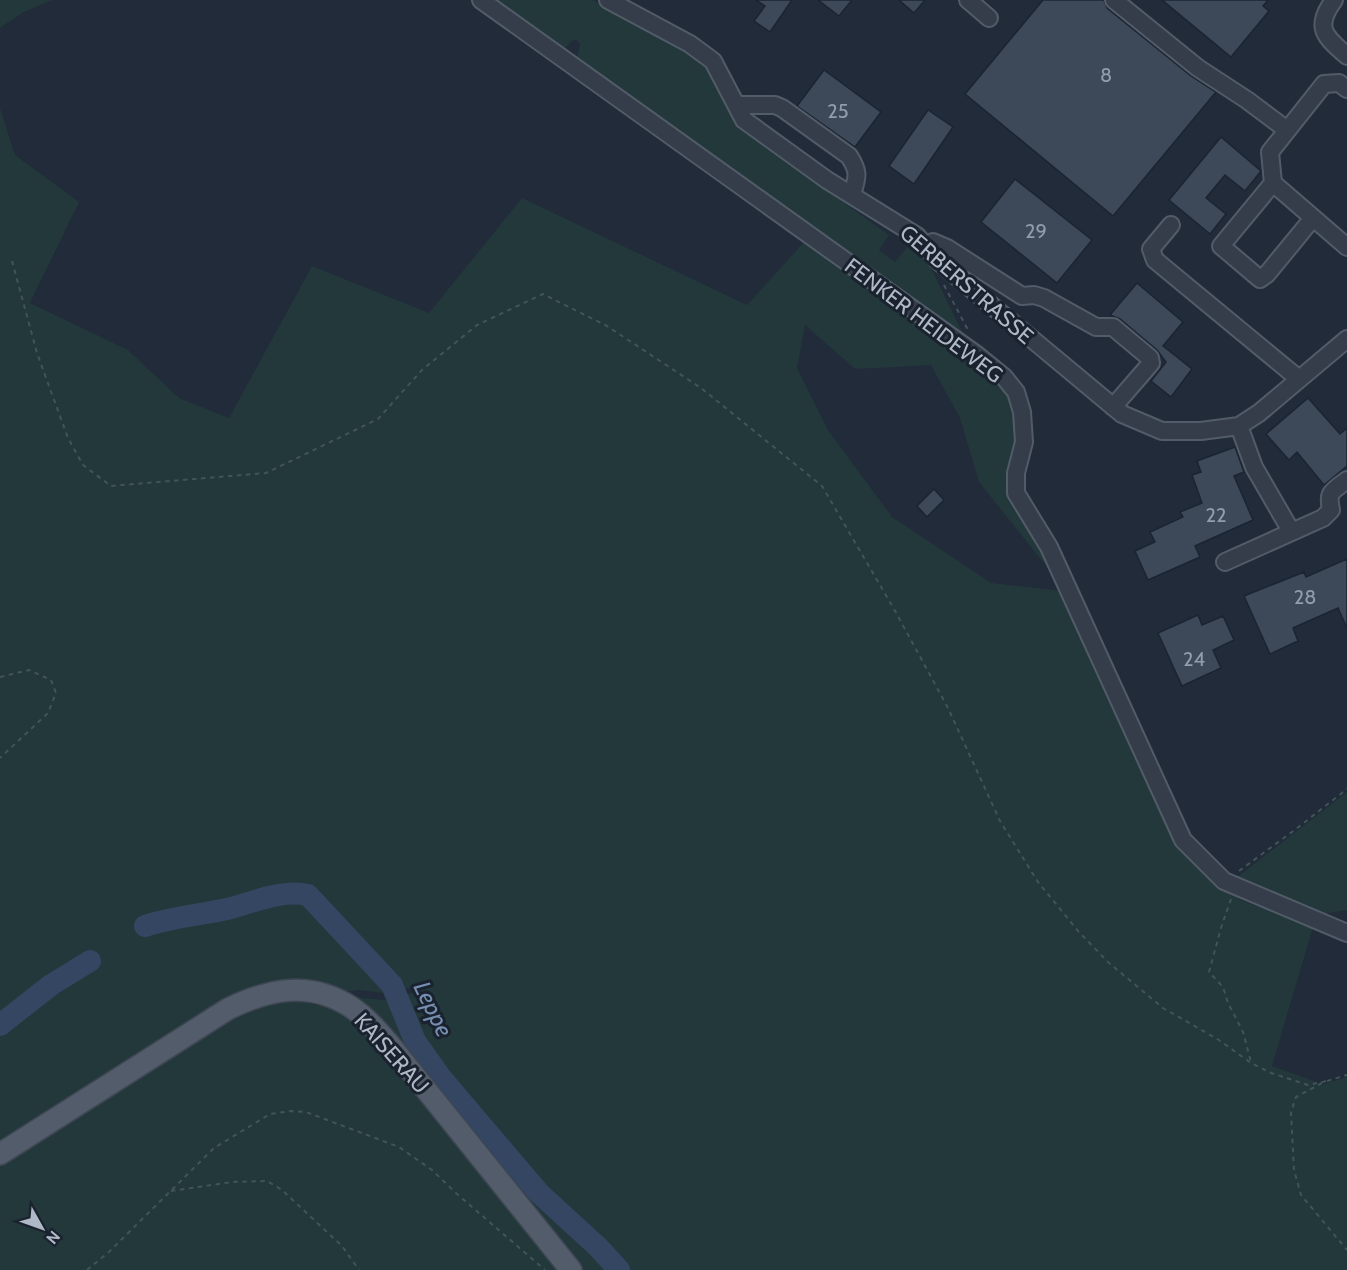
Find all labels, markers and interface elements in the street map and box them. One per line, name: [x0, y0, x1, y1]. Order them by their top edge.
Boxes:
house number: 8: [1100, 63, 1112, 87]
house number: 25: [827, 99, 849, 123]
street label: GERBERSTRASSE: [894, 219, 1039, 350]
house number: 29: [1025, 219, 1047, 243]
street label: FENKER HEIDEWEG: [839, 252, 1008, 389]
house number: 22: [1206, 503, 1226, 527]
house number: 28: [1294, 585, 1316, 609]
house number: 24: [1183, 647, 1205, 671]
water label: Leppe: [408, 976, 459, 1041]
street label: KAISERAU: [348, 1007, 435, 1099]
north arrow: [12, 1198, 72, 1258]
text: N: [42, 1227, 64, 1248]

